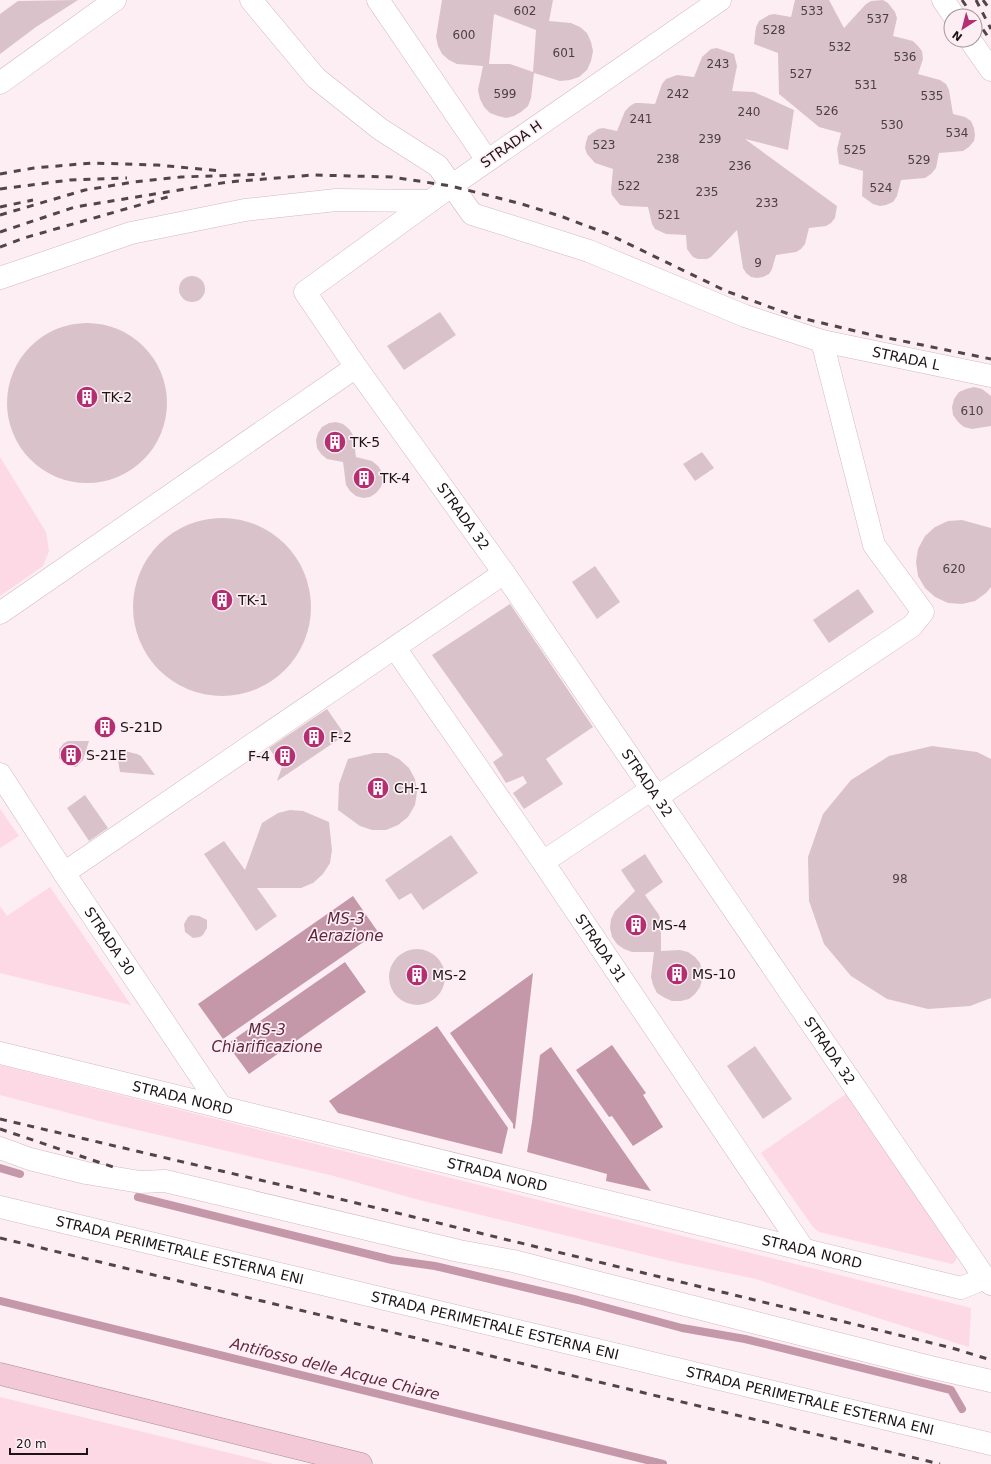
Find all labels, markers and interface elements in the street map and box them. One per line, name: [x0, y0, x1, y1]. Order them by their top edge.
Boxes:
house number: 602: [514, 4, 536, 18]
house number: 533: [801, 4, 823, 18]
north arrow: [943, 8, 983, 48]
house number: 537: [867, 12, 889, 26]
house number: 528: [763, 23, 785, 37]
house number: 600: [453, 28, 475, 42]
text: N: [950, 28, 965, 44]
house number: 532: [829, 40, 851, 54]
house number: 601: [553, 46, 575, 60]
house number: 536: [894, 50, 916, 64]
house number: 243: [707, 57, 729, 71]
house number: 527: [790, 67, 812, 81]
house number: 531: [855, 78, 877, 92]
house number: 599: [494, 87, 516, 101]
house number: 242: [667, 87, 689, 101]
house number: 535: [921, 89, 943, 103]
house number: 526: [816, 104, 838, 118]
house number: 240: [738, 105, 760, 119]
house number: 241: [630, 112, 652, 126]
street label: STRADA H: [477, 117, 545, 171]
house number: 530: [881, 118, 903, 132]
house number: 534: [946, 126, 968, 140]
house number: 239: [699, 132, 721, 146]
house number: 523: [593, 138, 615, 152]
house number: 525: [844, 143, 866, 157]
house number: 238: [657, 152, 679, 166]
house number: 529: [908, 153, 930, 167]
house number: 236: [729, 159, 751, 173]
house number: 522: [618, 179, 640, 193]
house number: 524: [870, 181, 892, 195]
house number: 235: [696, 185, 718, 199]
house number: 233: [756, 196, 778, 210]
house number: 521: [658, 208, 680, 222]
house number: 9: [754, 256, 762, 270]
street label: STRADA L: [871, 344, 942, 373]
building icon: TK-2: [74, 384, 100, 410]
place label: TK-2: [101, 389, 132, 405]
house number: 610: [961, 404, 983, 418]
building icon: TK-5: [322, 429, 348, 455]
place label: TK-5: [349, 434, 380, 450]
building icon: TK-4: [351, 465, 377, 491]
place label: TK-4: [379, 470, 410, 486]
street label: STRADA 32: [434, 480, 493, 553]
house number: 620: [943, 562, 965, 576]
building icon: TK-1: [209, 587, 235, 613]
place label: TK-1: [237, 592, 268, 608]
building icon: S-21D: [92, 714, 118, 740]
place label: S-21D: [120, 719, 163, 735]
building icon: F-2: [301, 724, 327, 750]
place label: F-2: [330, 729, 352, 745]
building icon: S-21E: [58, 742, 84, 768]
building icon: F-4: [272, 743, 298, 769]
street label: STRADA 32: [618, 746, 676, 820]
place label: S-21E: [86, 747, 127, 763]
place label: F-4: [248, 748, 270, 764]
building icon: CH-1: [365, 775, 391, 801]
place label: CH-1: [394, 780, 428, 796]
house number: 98: [892, 872, 908, 886]
street label: STRADA 30: [81, 904, 138, 978]
water label: MS-3 Aerazione: [308, 910, 383, 945]
street label: STRADA 31: [572, 911, 630, 985]
building icon: MS-4: [623, 912, 649, 938]
place label: MS-4: [652, 917, 687, 933]
building icon: MS-10: [664, 961, 690, 987]
building icon: MS-2: [404, 962, 430, 988]
place label: MS-10: [692, 966, 736, 982]
place label: MS-2: [432, 967, 467, 983]
street label: STRADA 32: [801, 1014, 859, 1088]
water label: MS-3 Chiarificazione: [212, 1021, 322, 1056]
street label: STRADA NORD: [131, 1078, 234, 1118]
street label: STRADA NORD: [446, 1155, 549, 1195]
street label: STRADA PERIMETRALE ESTERNA ENI: [54, 1213, 305, 1287]
street label: STRADA NORD: [760, 1232, 864, 1272]
street label: STRADA PERIMETRALE ESTERNA ENI: [370, 1288, 621, 1363]
water label: Antifosso delle Acque Chiare: [227, 1334, 442, 1404]
street label: STRADA PERIMETRALE ESTERNA ENI: [685, 1363, 936, 1438]
scale bar: [10, 1430, 87, 1456]
text: 20 m: [16, 1437, 47, 1451]

